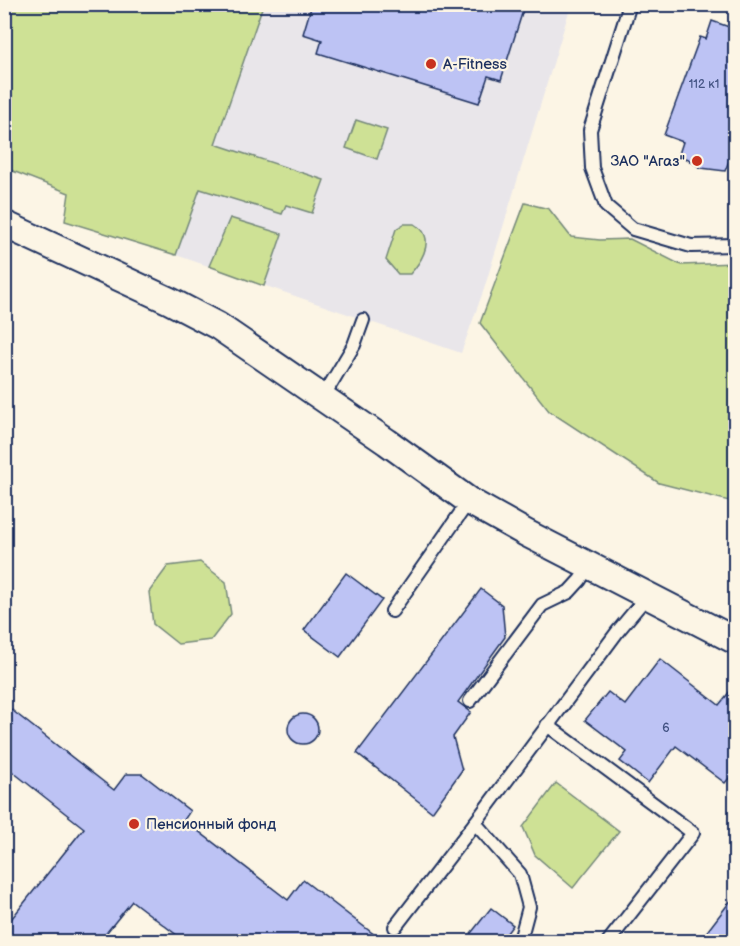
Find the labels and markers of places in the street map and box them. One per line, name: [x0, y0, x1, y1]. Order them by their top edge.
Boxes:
place label: A-Fitness: [443, 55, 507, 74]
marker: A-Fitness: [424, 57, 438, 71]
place label: ЗАО "Агаз": [610, 152, 685, 171]
marker: ЗАО "Агаз": [690, 154, 704, 168]
place label: Пенсионный фонд: [146, 815, 276, 834]
marker: Пенсионный фонд: [127, 817, 141, 831]

